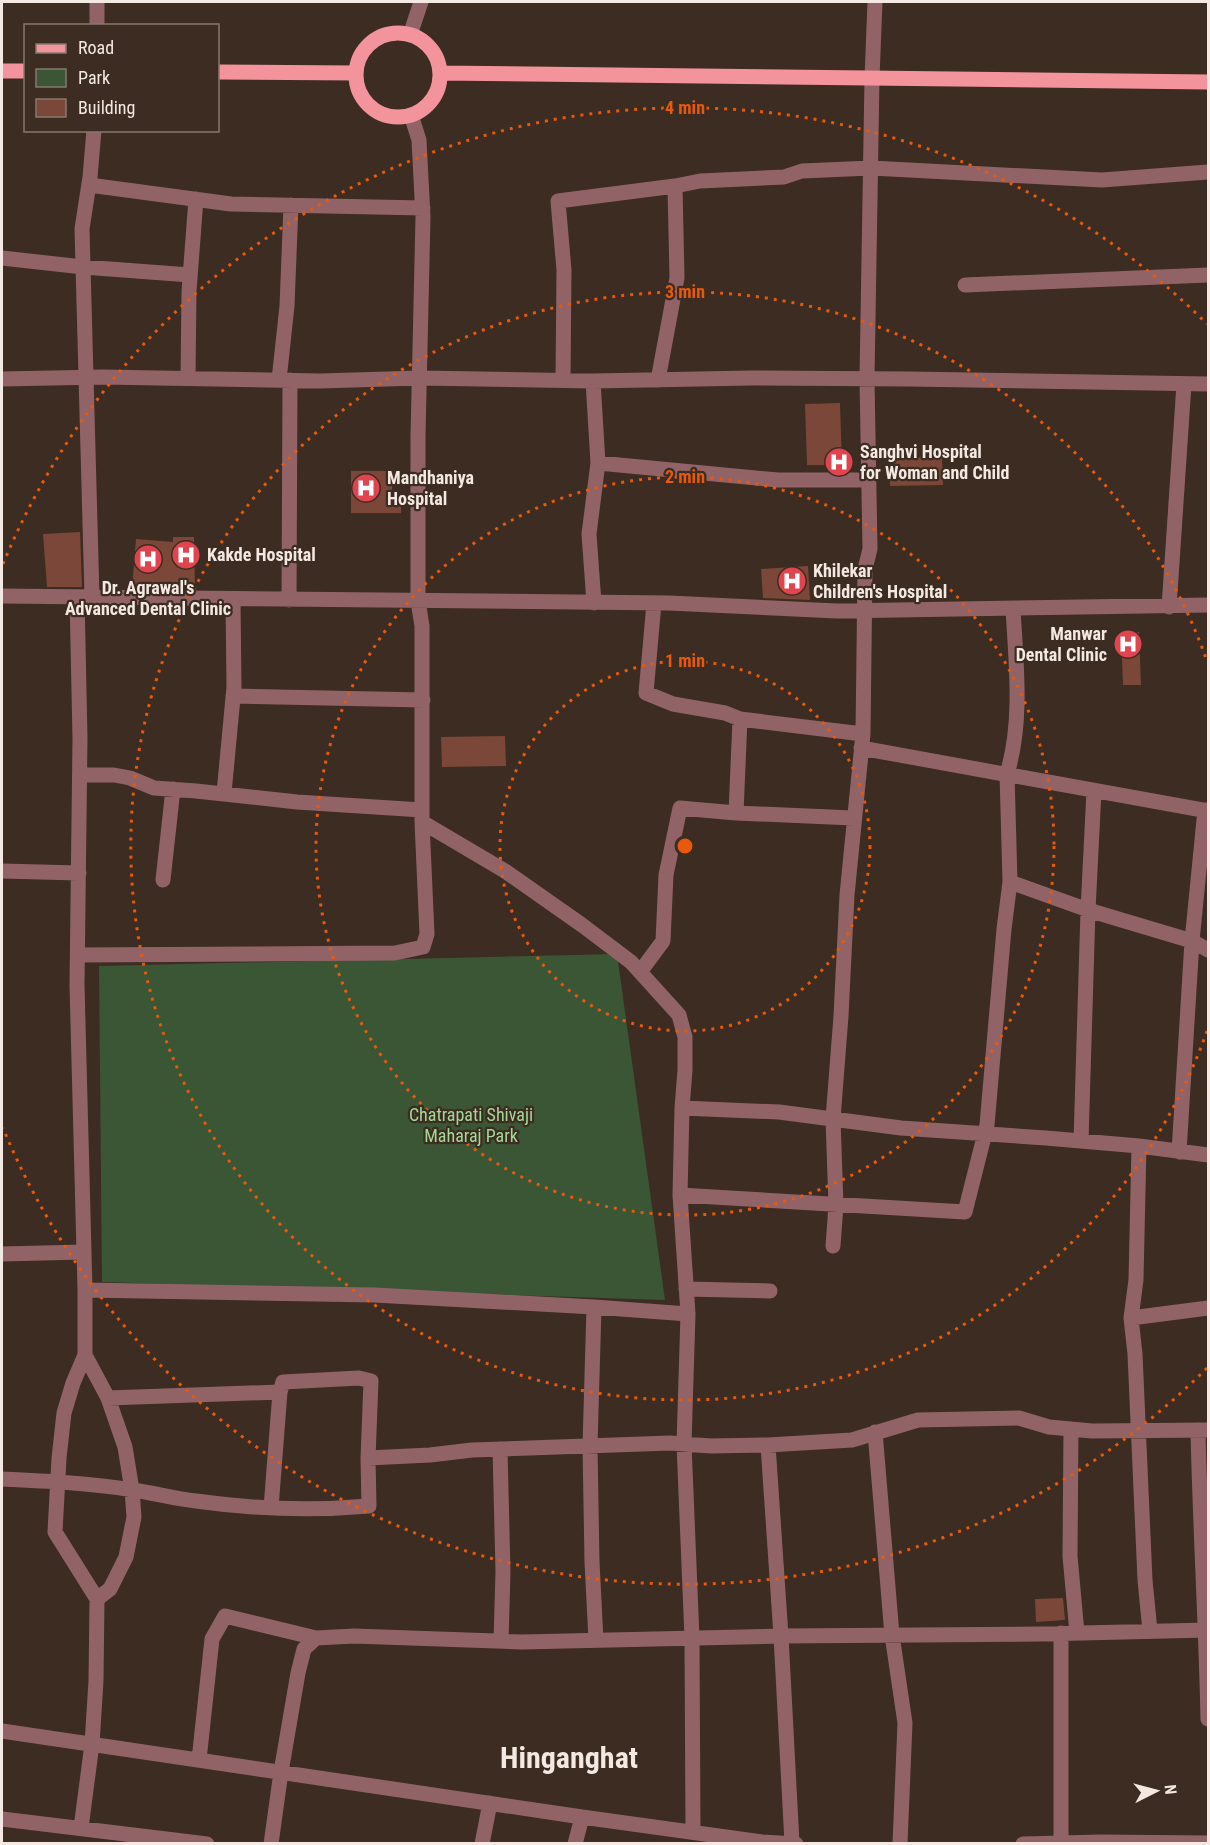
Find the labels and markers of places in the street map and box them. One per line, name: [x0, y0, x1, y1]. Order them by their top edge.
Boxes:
place label: Sanghvi Hospital for Woman and Child: [860, 441, 1010, 483]
hospital icon: Sanghvi Hospital for Woman and Child: [823, 446, 855, 478]
place label: Mandhaniya Hospital: [387, 467, 474, 509]
hospital icon: Mandhaniya Hospital: [350, 472, 382, 504]
hospital icon: Kakde Hospital: [170, 539, 202, 571]
hospital icon: Dr. Agrawal's Advanced Dental Clinic: [132, 543, 164, 575]
place label: Kakde Hospital: [207, 544, 316, 565]
place label: Khilekar Children's Hospital: [813, 560, 947, 602]
hospital icon: Khilekar Children's Hospital: [776, 565, 808, 597]
place label: Dr. Agrawal's Advanced Dental Clinic: [65, 577, 231, 619]
place label: Manwar Dental Clinic: [1016, 623, 1107, 665]
hospital icon: Manwar Dental Clinic: [1112, 628, 1144, 660]
centre of rings: [675, 836, 695, 856]

